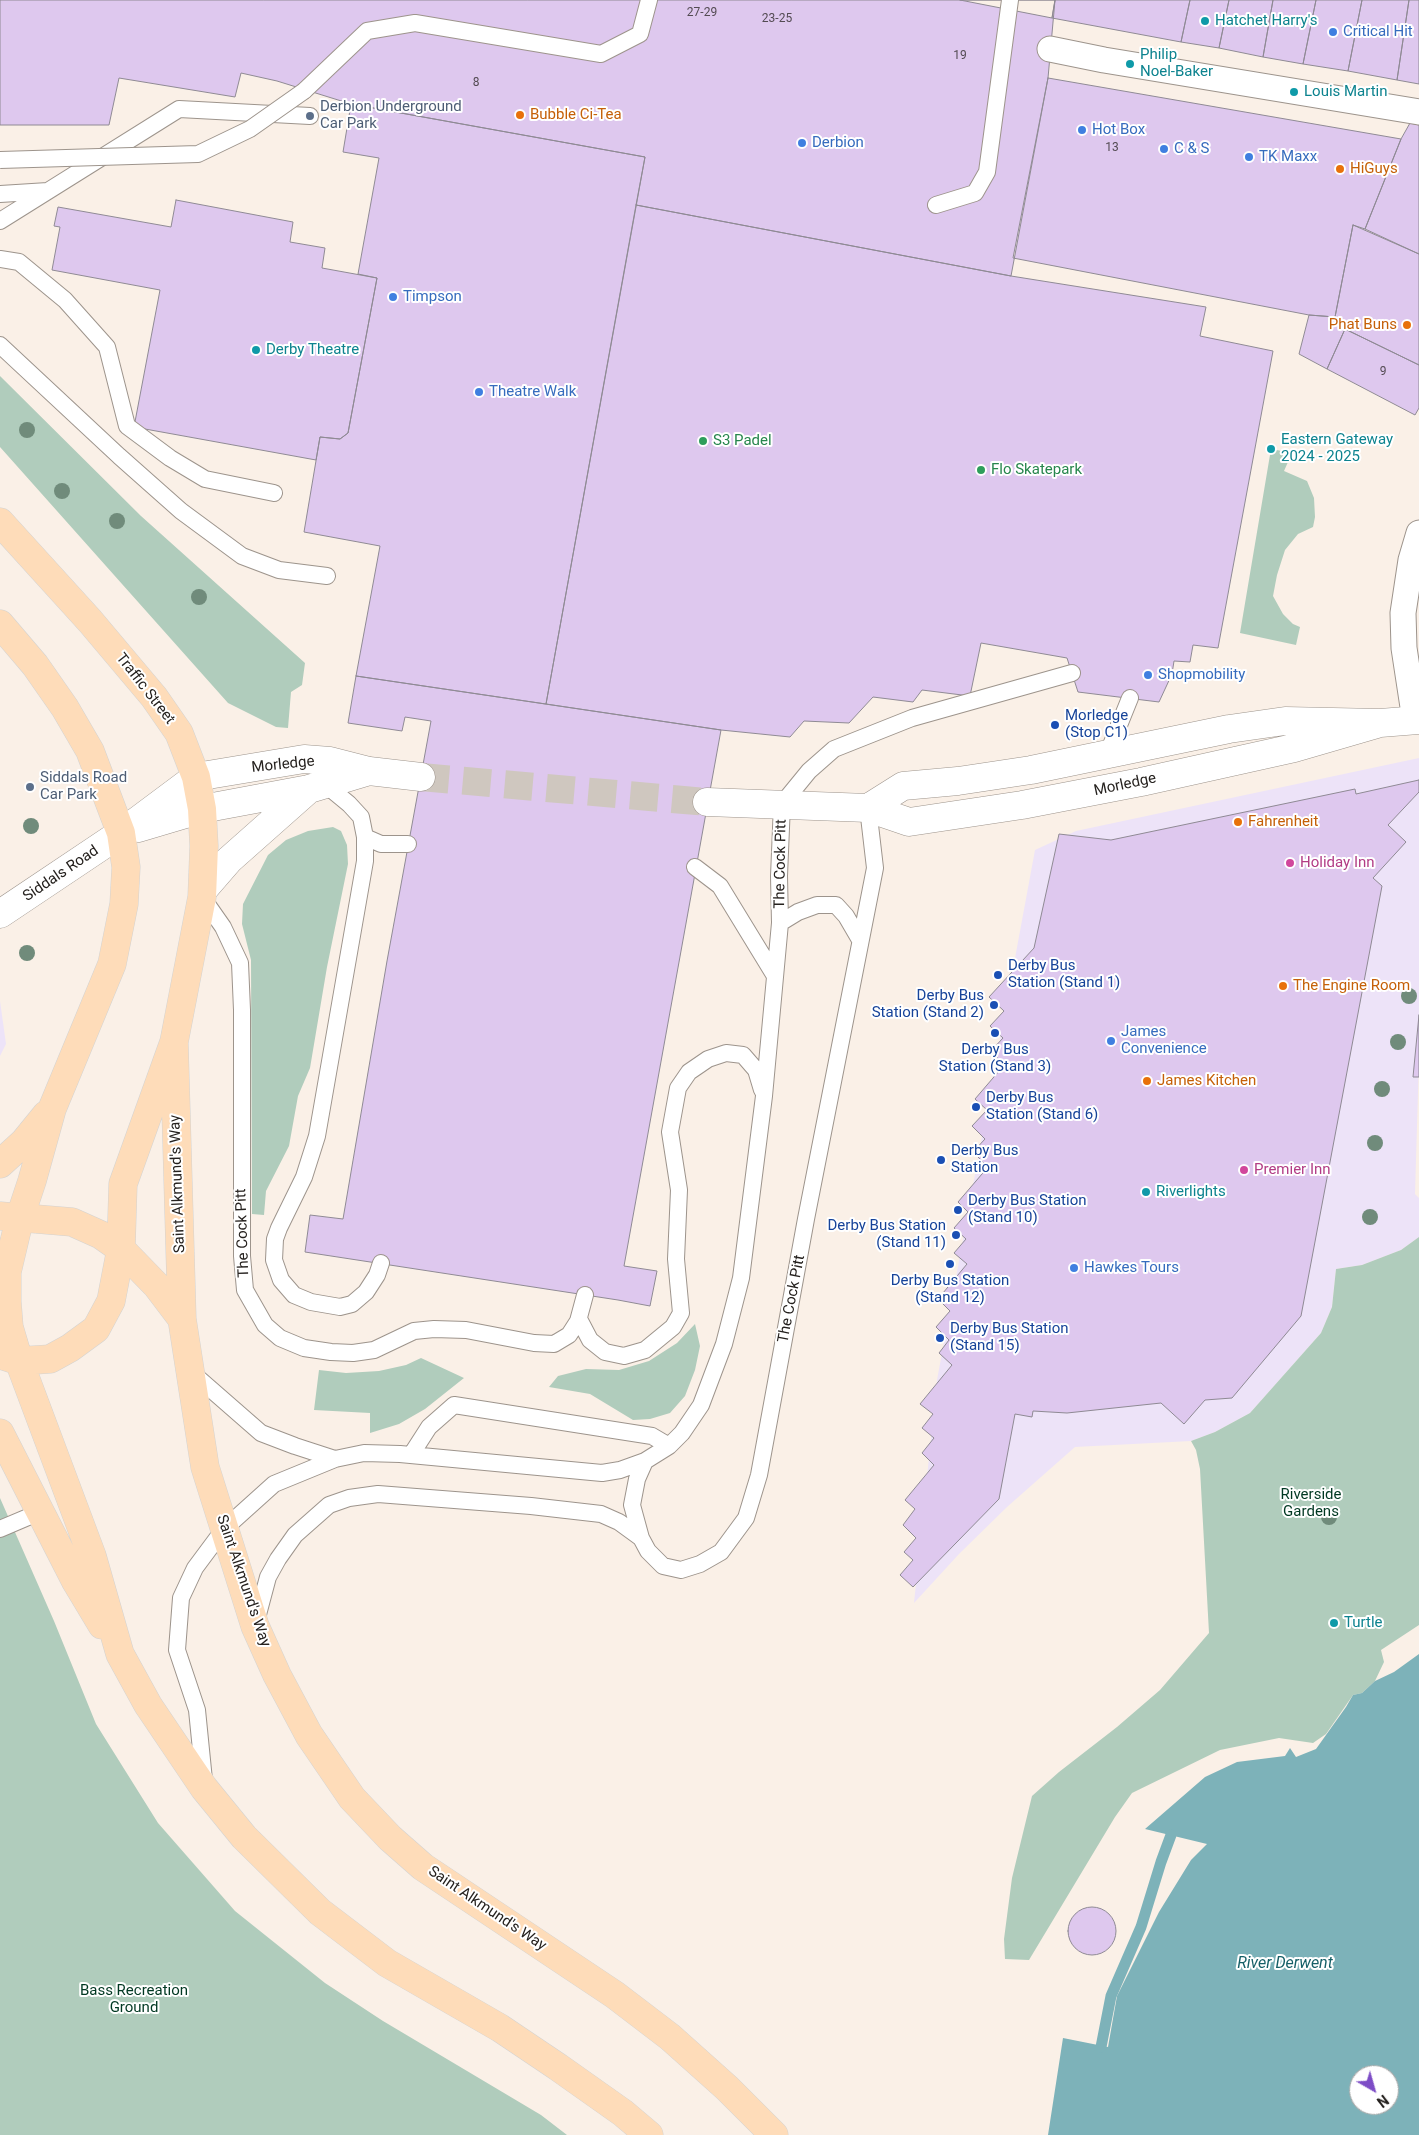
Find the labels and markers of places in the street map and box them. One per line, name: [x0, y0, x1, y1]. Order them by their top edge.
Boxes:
place label: Hatchet Harry's: [1215, 12, 1318, 30]
marker: Hatchet Harry's: [1199, 15, 1211, 27]
place label: Critical Hit: [1343, 23, 1413, 41]
marker: Critical Hit: [1327, 26, 1339, 38]
place label: Philip Noel-Baker: [1140, 46, 1213, 81]
marker: Philip Noel-Baker: [1124, 58, 1136, 70]
place label: Louis Martin: [1304, 83, 1388, 101]
marker: Louis Martin: [1288, 86, 1300, 98]
place label: Derbion Underground Car Park: [320, 98, 462, 133]
place label: Bubble Ci-Tea: [530, 106, 622, 124]
marker: Bubble Ci-Tea: [514, 109, 526, 121]
marker: Derbion Underground Car Park: [304, 110, 316, 122]
place label: Hot Box: [1092, 121, 1145, 139]
marker: Hot Box: [1076, 124, 1088, 136]
place label: Derbion: [812, 134, 864, 152]
marker: Derbion: [796, 137, 808, 149]
place label: C & S: [1174, 140, 1209, 158]
marker: C & S: [1158, 143, 1170, 155]
place label: TK Maxx: [1259, 148, 1317, 166]
marker: TK Maxx: [1243, 151, 1255, 163]
place label: HiGuys: [1350, 160, 1398, 178]
marker: HiGuys: [1334, 163, 1346, 175]
place label: Timpson: [403, 288, 462, 306]
marker: Timpson: [387, 291, 399, 303]
place label: Phat Buns: [1329, 316, 1397, 334]
marker: Phat Buns: [1401, 319, 1413, 331]
place label: Derby Theatre: [266, 341, 359, 359]
marker: Derby Theatre: [250, 344, 262, 356]
place label: Theatre Walk: [489, 383, 576, 401]
marker: Theatre Walk: [473, 386, 485, 398]
place label: Eastern Gateway 2024 - 2025: [1281, 431, 1393, 466]
place label: S3 Padel: [713, 432, 772, 450]
marker: S3 Padel: [697, 435, 709, 447]
marker: Eastern Gateway 2024 - 2025: [1265, 443, 1277, 455]
place label: Flo Skatepark: [991, 461, 1082, 479]
marker: Flo Skatepark: [975, 464, 987, 476]
place label: Shopmobility: [1158, 666, 1245, 684]
marker: Shopmobility: [1142, 669, 1154, 681]
place label: Morledge (Stop C1): [1065, 707, 1128, 742]
marker: Morledge (Stop C1): [1049, 719, 1061, 731]
place label: Siddals Road Car Park: [40, 769, 127, 804]
marker: Siddals Road Car Park: [24, 781, 36, 793]
place label: Fahrenheit: [1248, 813, 1318, 831]
marker: Fahrenheit: [1232, 816, 1244, 828]
place label: Holiday Inn: [1300, 854, 1375, 872]
marker: Holiday Inn: [1284, 857, 1296, 869]
place label: Derby Bus Station (Stand 1): [1008, 957, 1120, 992]
marker: Derby Bus Station (Stand 1): [992, 969, 1004, 981]
place label: The Engine Room: [1293, 977, 1410, 995]
marker: The Engine Room: [1277, 980, 1289, 992]
place label: Derby Bus Station (Stand 2): [872, 987, 984, 1022]
marker: Derby Bus Station (Stand 2): [988, 999, 1000, 1011]
place label: James Convenience: [1121, 1023, 1207, 1058]
marker: Derby Bus Station (Stand 3): [989, 1027, 1001, 1039]
marker: James Convenience: [1105, 1035, 1117, 1047]
place label: Derby Bus Station (Stand 3): [939, 1041, 1051, 1076]
place label: James Kitchen: [1157, 1072, 1256, 1090]
marker: James Kitchen: [1141, 1075, 1153, 1087]
place label: Derby Bus Station (Stand 6): [986, 1089, 1098, 1124]
marker: Derby Bus Station (Stand 6): [970, 1101, 982, 1113]
place label: Derby Bus Station: [951, 1142, 1018, 1177]
marker: Derby Bus Station: [935, 1154, 947, 1166]
place label: Premier Inn: [1254, 1161, 1331, 1179]
marker: Premier Inn: [1238, 1164, 1250, 1176]
place label: Riverlights: [1156, 1183, 1226, 1201]
marker: Riverlights: [1140, 1186, 1152, 1198]
place label: Derby Bus Station (Stand 10): [968, 1192, 1086, 1227]
marker: Derby Bus Station (Stand 10): [952, 1204, 964, 1216]
place label: Derby Bus Station (Stand 11): [828, 1217, 946, 1252]
marker: Derby Bus Station (Stand 11): [950, 1229, 962, 1241]
marker: Derby Bus Station (Stand 12): [944, 1258, 956, 1270]
place label: Hawkes Tours: [1084, 1259, 1179, 1277]
marker: Hawkes Tours: [1068, 1262, 1080, 1274]
place label: Derby Bus Station (Stand 12): [891, 1272, 1009, 1307]
place label: Derby Bus Station (Stand 15): [950, 1320, 1068, 1355]
marker: Derby Bus Station (Stand 15): [934, 1332, 946, 1344]
place label: Turtle: [1344, 1614, 1382, 1632]
marker: Turtle: [1328, 1617, 1340, 1629]

